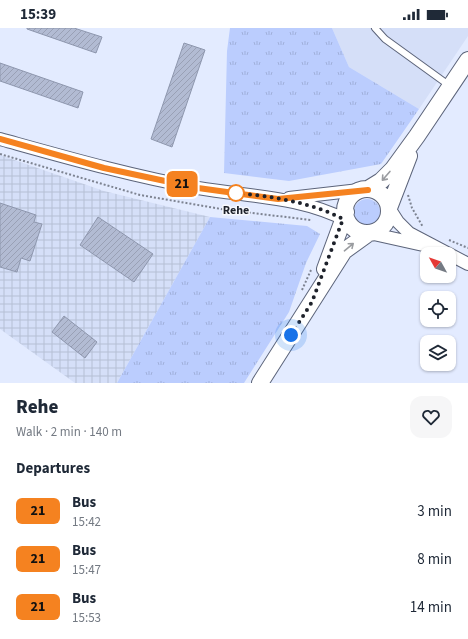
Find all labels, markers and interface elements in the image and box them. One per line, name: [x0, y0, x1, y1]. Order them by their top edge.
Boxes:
text: 15:39: [20, 4, 56, 25]
line badge: 21: [164, 171, 200, 197]
one-way arrow: [382, 171, 391, 181]
text: 21: [175, 174, 189, 194]
marker: Rehe: [227, 184, 245, 202]
place label: Rehe: [223, 202, 249, 219]
one-way arrow: [344, 242, 355, 251]
north arrow: [420, 247, 456, 283]
map controls: [420, 247, 456, 371]
button: locate: [420, 291, 456, 327]
your location: [281, 325, 301, 345]
button: layers: [420, 335, 456, 371]
text: Rehe: [16, 394, 58, 421]
button: heart: [410, 396, 452, 438]
text: Walk · 2 min · 140 m: [16, 423, 122, 441]
text: Departures: [16, 458, 90, 479]
text: Bus: [72, 492, 96, 513]
text: 21: [31, 501, 45, 521]
text: 3 min: [417, 501, 452, 522]
text: 15:42: [72, 513, 101, 531]
text: Bus: [72, 540, 96, 561]
text: 21: [31, 549, 45, 569]
text: 8 min: [417, 549, 452, 570]
text: 15:47: [72, 561, 101, 579]
text: Bus: [72, 588, 96, 609]
text: 21: [31, 597, 45, 617]
text: 14 min: [410, 597, 452, 618]
text: 15:53: [72, 609, 101, 627]

